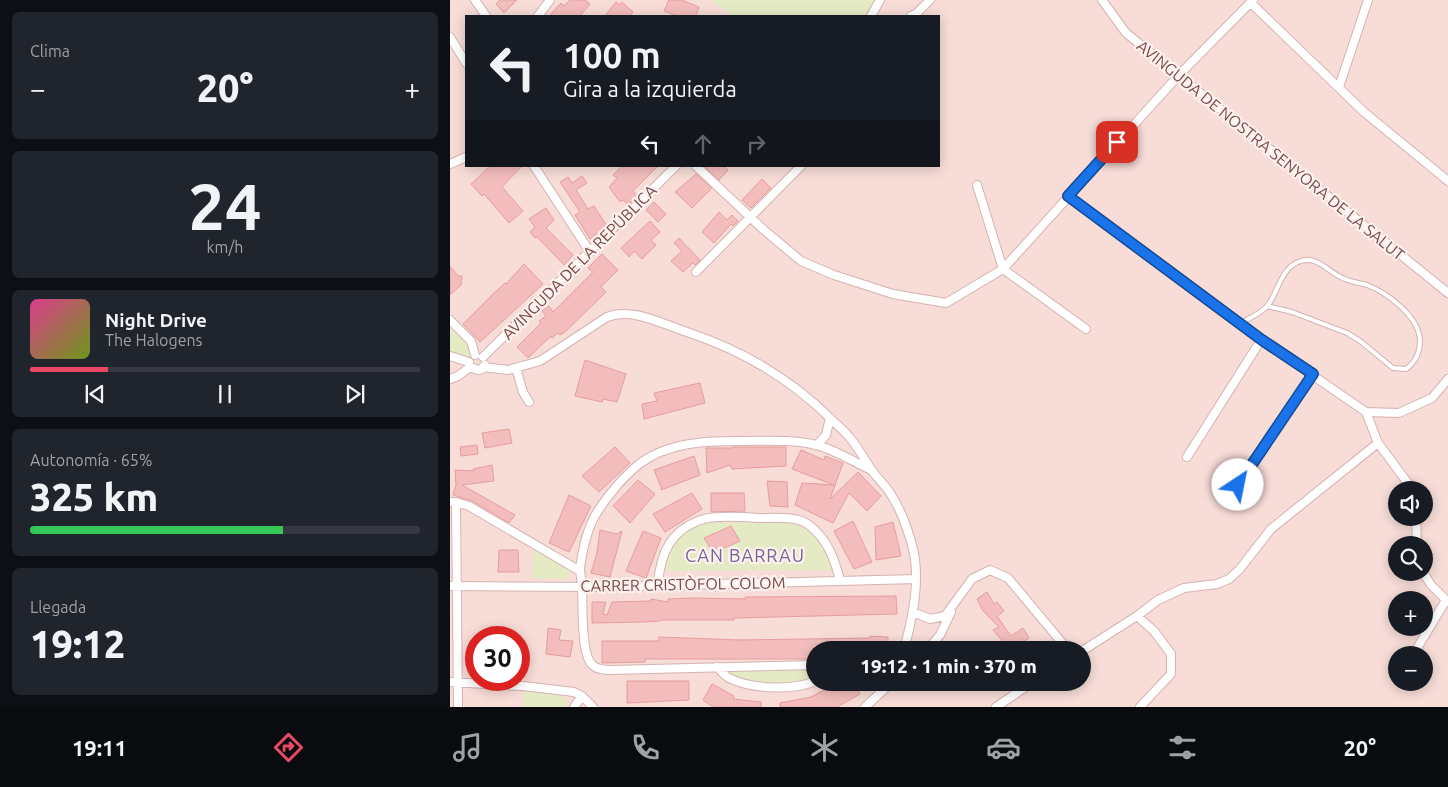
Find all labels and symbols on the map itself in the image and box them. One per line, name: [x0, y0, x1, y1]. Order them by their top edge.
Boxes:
street label: AVINGUDA DE NOSTRA SENYORA DE LA SALUT: [1134, 36, 1409, 264]
pin: [1096, 121, 1138, 163]
street label: AVINGUDA DE LA REPÚBLICA: [497, 179, 660, 343]
position arrow: [1211, 458, 1263, 510]
district label: CAN BARRAU: [685, 545, 805, 565]
street label: CARRER CRISTÒFOL COLOM: [580, 572, 786, 595]
speed limit sign: 30: [465, 626, 530, 691]

